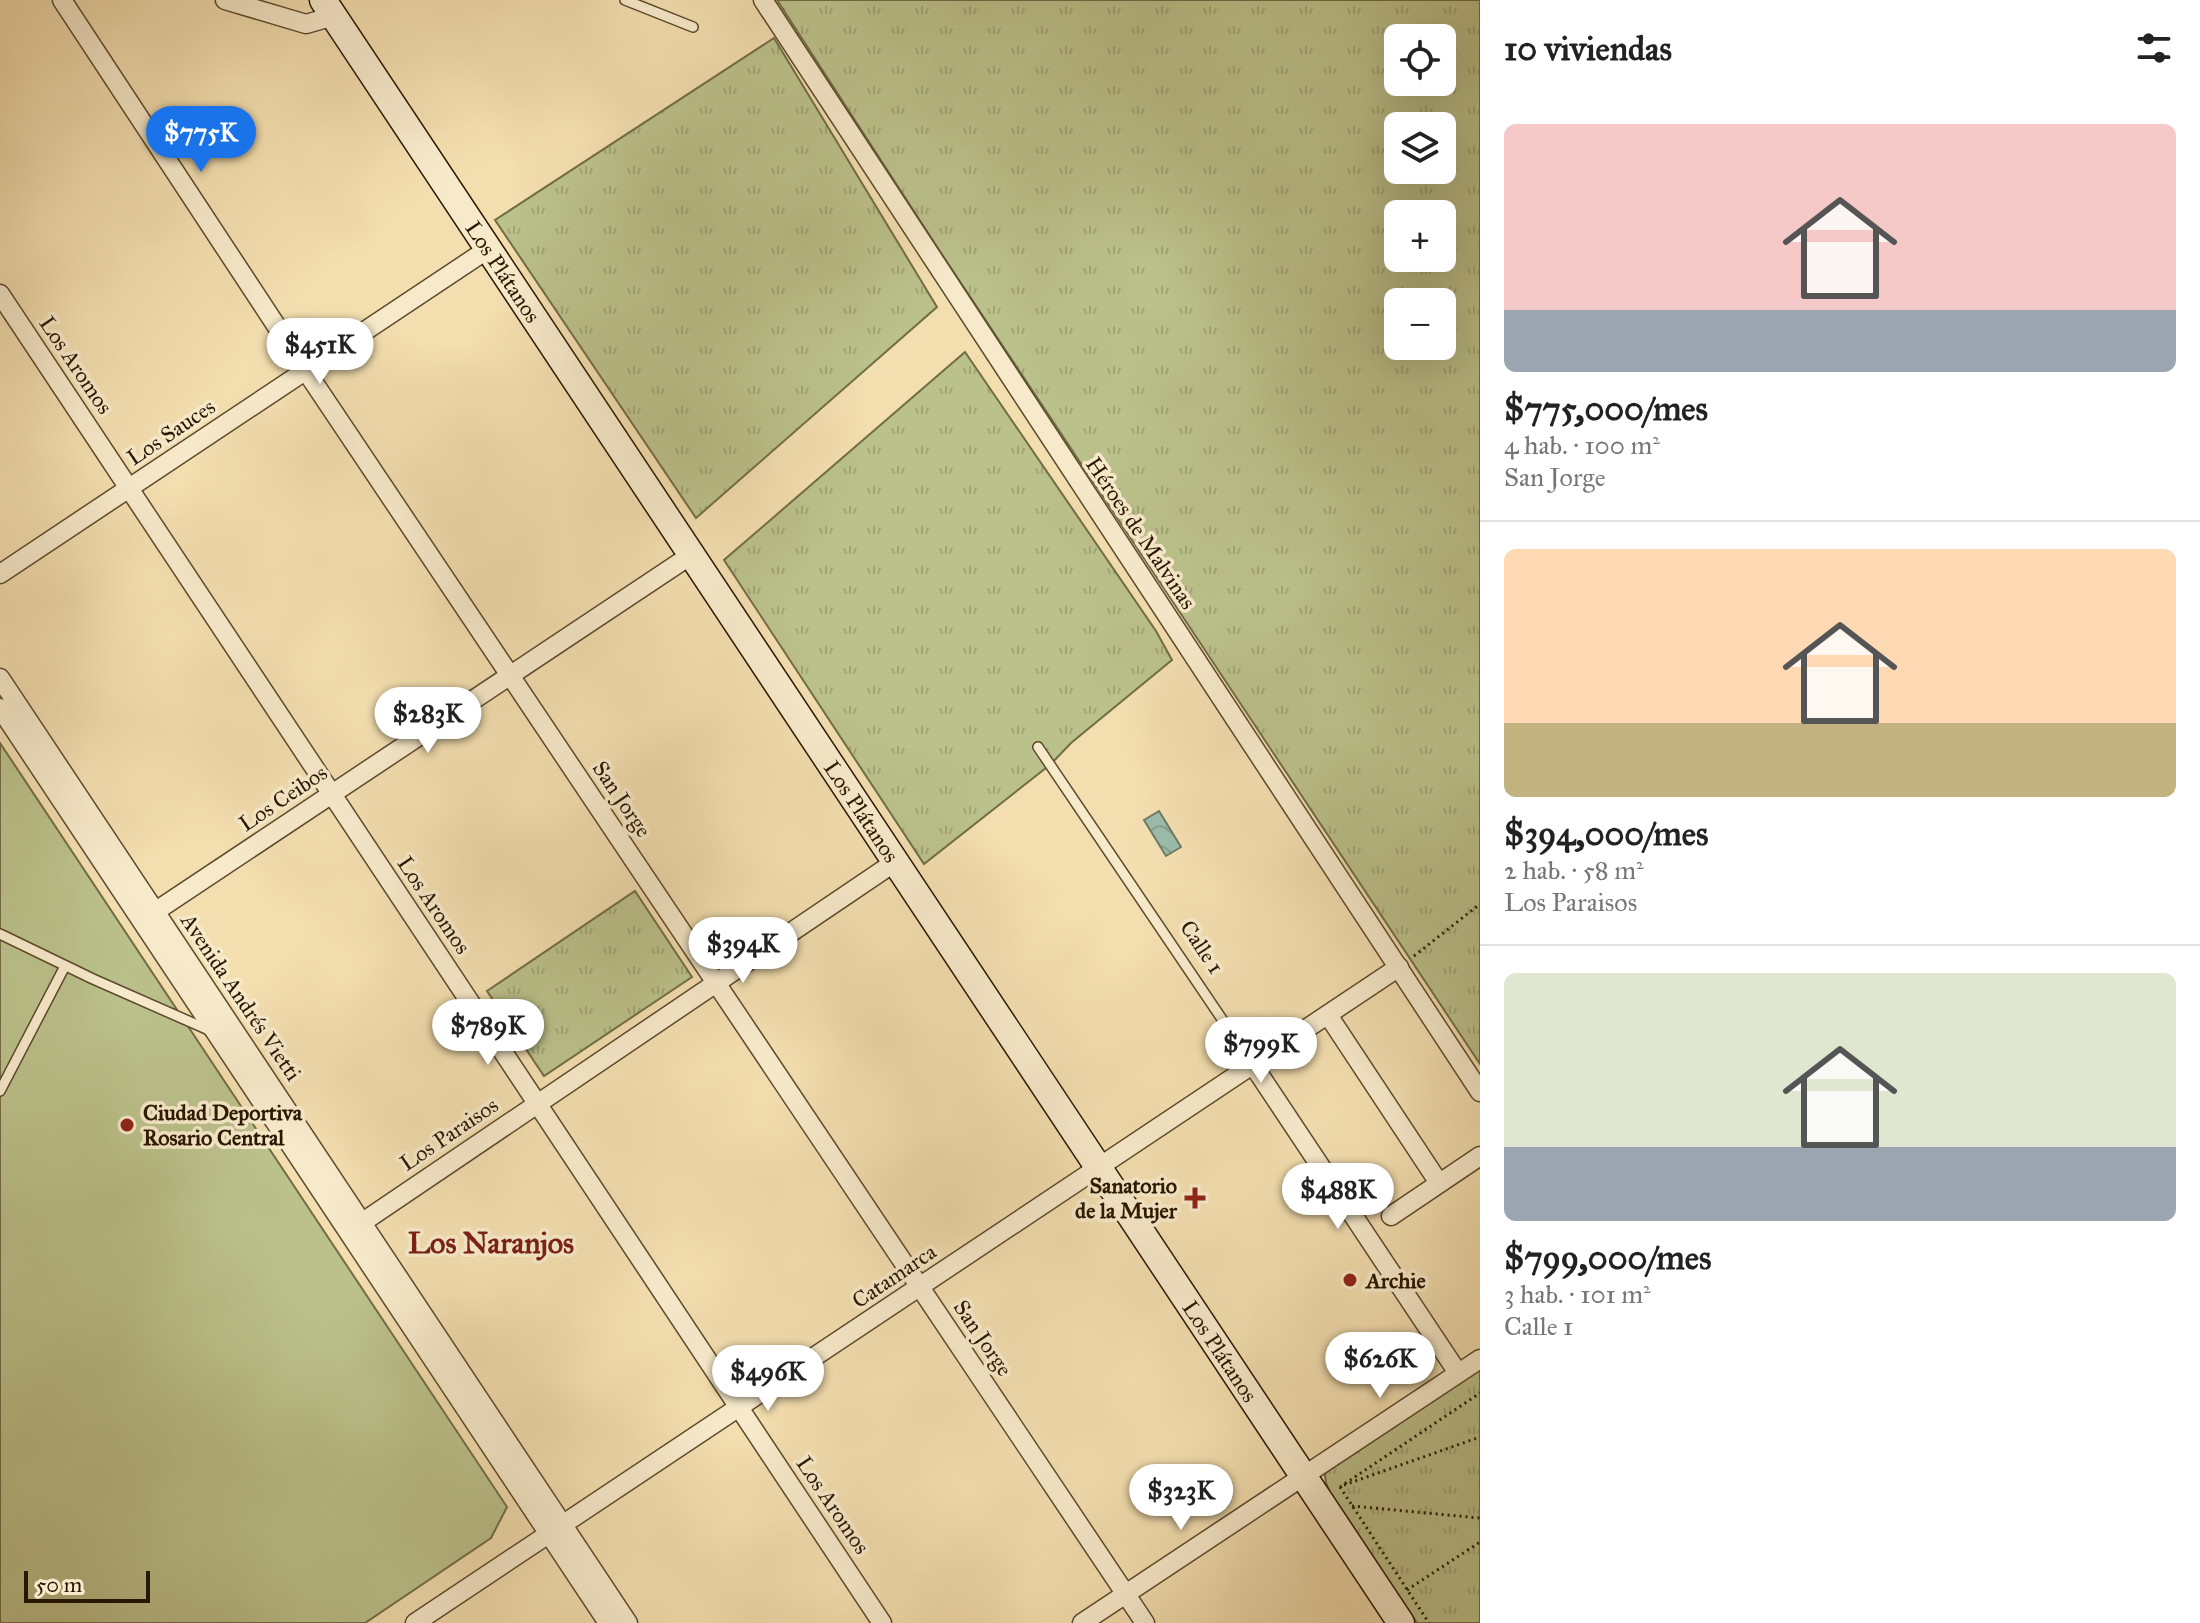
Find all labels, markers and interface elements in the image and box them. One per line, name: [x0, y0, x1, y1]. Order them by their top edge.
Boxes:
map controls: [1384, 24, 1456, 360]
button: locate: [1384, 24, 1456, 96]
icon: filters: [2132, 26, 2176, 70]
text: 10 viviendas: [1504, 28, 1672, 69]
pin: $775K: [145, 106, 257, 174]
button: layers: [1384, 112, 1456, 184]
text: $775K: [164, 116, 238, 148]
icon: home: [1768, 176, 1912, 320]
button: +: [1384, 200, 1456, 272]
street label: Los Plátanos: [460, 216, 547, 328]
button: −: [1384, 288, 1456, 360]
street label: Los Aromos: [33, 311, 119, 419]
pin: $451K: [264, 318, 376, 386]
text: $451K: [285, 328, 355, 360]
text: $775,000/mes: [1504, 388, 1708, 429]
street label: Los Sauces: [122, 393, 220, 471]
text: 4 hab. · 100 m²: [1504, 429, 1660, 461]
street label: Héroes de Malvinas: [1080, 452, 1202, 614]
text: San Jorge: [1504, 461, 1606, 493]
icon: home: [1768, 601, 1912, 745]
pin: $283K: [372, 687, 484, 755]
text: $283K: [392, 697, 464, 729]
street label: Los Plátanos: [818, 755, 905, 867]
street label: San Jorge: [587, 756, 657, 842]
street label: Los Ceibos: [234, 759, 332, 837]
text: $394,000/mes: [1504, 813, 1708, 854]
street label: Los Aromos: [391, 851, 477, 959]
text: 2 hab. · 58 m²: [1504, 854, 1644, 886]
text: Los Paraisos: [1504, 886, 1637, 918]
street label: Avenida Andrés Vietti: [174, 907, 307, 1086]
street label: Calle 1: [1174, 915, 1230, 979]
pin: $394K: [687, 917, 799, 985]
text: $394K: [707, 927, 779, 959]
pin: $789K: [432, 999, 544, 1067]
text: $789K: [450, 1009, 526, 1041]
pin: $799K: [1205, 1017, 1317, 1085]
icon: home: [1768, 1025, 1912, 1169]
text: $799K: [1223, 1027, 1299, 1059]
street label: Los Paraisos: [395, 1091, 503, 1177]
place label: Ciudad Deportiva Rosario Central: [143, 1099, 303, 1151]
marker: Ciudad Deportiva Rosario Central: [118, 1116, 136, 1134]
pin: $488K: [1282, 1163, 1394, 1231]
place label: Sanatorio de la Mujer: [1075, 1172, 1178, 1224]
text: $488K: [1300, 1173, 1376, 1205]
marker: Sanatorio de la Mujer: [1184, 1187, 1206, 1209]
district label: Los Naranjos: [408, 1225, 574, 1261]
text: $799,000/mes: [1504, 1237, 1711, 1278]
street label: Catamarca: [847, 1238, 942, 1314]
place label: Archie: [1364, 1267, 1426, 1294]
marker: Archie: [1341, 1271, 1359, 1289]
text: 3 hab. · 101 m²: [1504, 1278, 1651, 1310]
street label: San Jorge: [948, 1295, 1018, 1381]
street label: Los Plátanos: [1177, 1295, 1264, 1407]
text: Calle 1: [1504, 1310, 1573, 1342]
pin: $626K: [1324, 1332, 1436, 1400]
text: $626K: [1343, 1342, 1417, 1374]
pin: $496K: [712, 1345, 824, 1413]
text: $496K: [730, 1355, 806, 1387]
street label: Los Aromos: [790, 1451, 876, 1559]
pin: $323K: [1125, 1464, 1237, 1532]
text: $323K: [1147, 1474, 1215, 1506]
scale bar: [24, 1567, 150, 1603]
text: 50 m: [36, 1571, 82, 1598]

